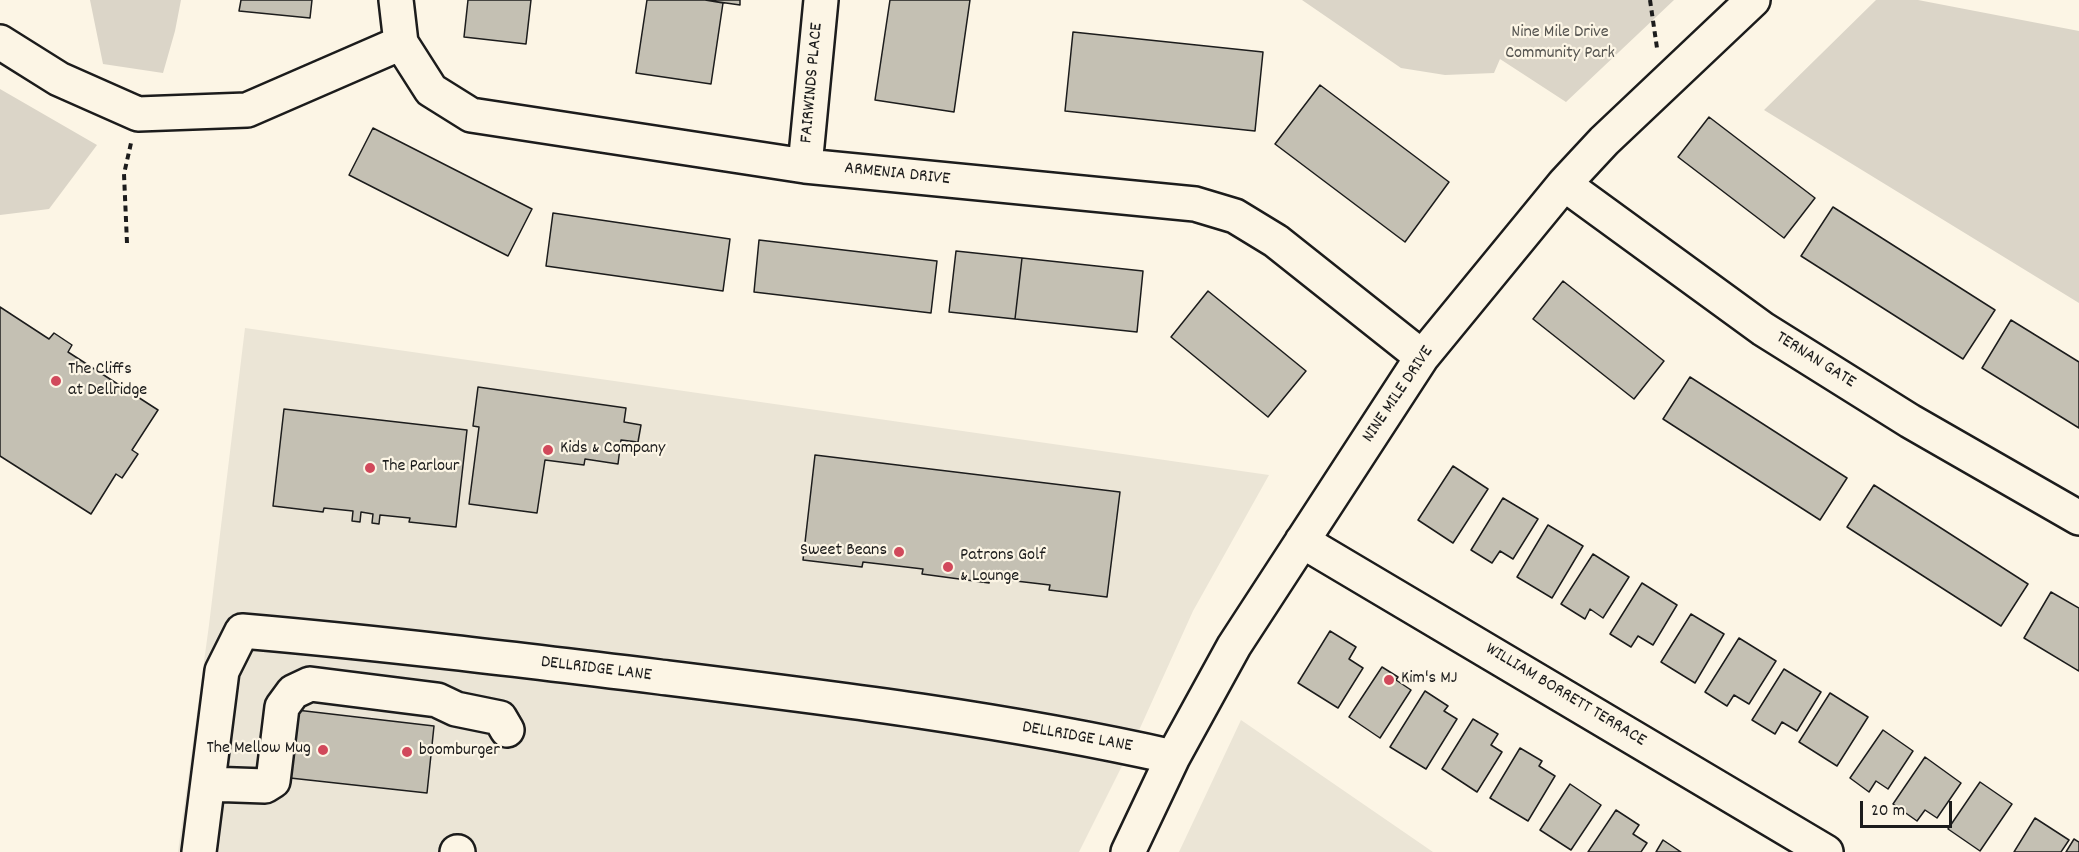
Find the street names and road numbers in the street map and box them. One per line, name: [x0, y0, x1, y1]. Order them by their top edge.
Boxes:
street label: FAIRWINDS PLACE: [797, 22, 829, 144]
street label: ARMENIA DRIVE: [843, 159, 951, 191]
street label: TERNAN GATE: [1771, 328, 1859, 394]
street label: NINE MILE DRIVE: [1359, 343, 1439, 447]
street label: WILLIAM BORRETT TERRACE: [1481, 639, 1649, 753]
street label: DELLRIDGE LANE: [539, 652, 653, 688]
street label: DELLRIDGE LANE: [1020, 718, 1134, 758]

